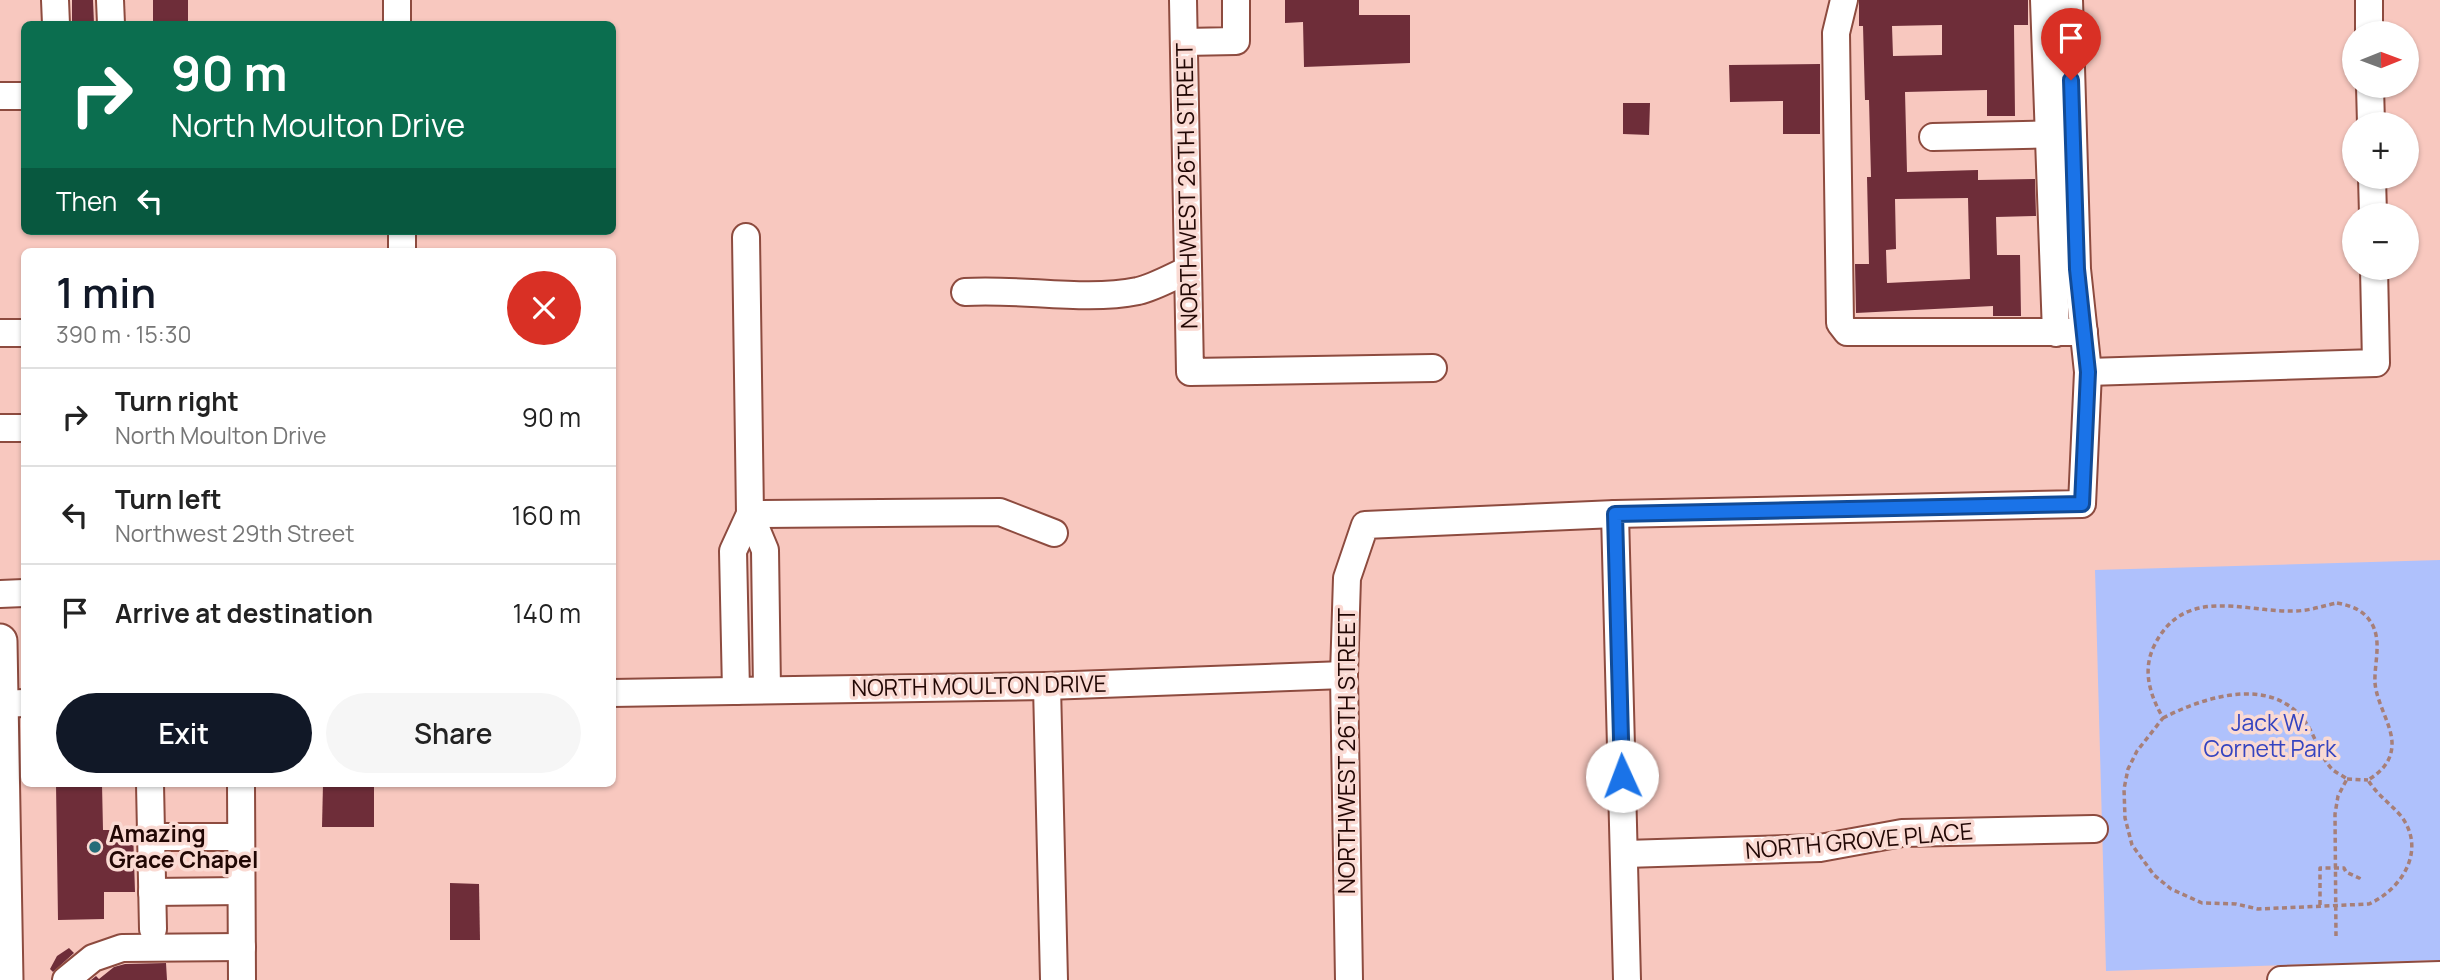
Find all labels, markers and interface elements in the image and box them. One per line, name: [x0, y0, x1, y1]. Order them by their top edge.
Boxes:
pin: [2041, 8, 2101, 80]
icon: arrive: [2052, 19, 2090, 57]
north arrow: [2342, 21, 2418, 98]
map controls: [2342, 21, 2419, 280]
text: 90 m: [171, 39, 288, 106]
street label: NORTHWEST 26TH STREET: [1168, 43, 1204, 329]
icon: right: [56, 49, 147, 140]
text: North Moulton Drive: [171, 103, 465, 147]
button: +: [2342, 112, 2419, 189]
icon: left: [131, 182, 169, 220]
text: Then: [56, 183, 117, 219]
button: −: [2342, 203, 2419, 280]
text: 1 min: [56, 263, 156, 321]
button: close: [507, 271, 581, 345]
text: 390 m · 15:30: [56, 318, 191, 350]
text: Turn right: [115, 383, 239, 419]
icon: right: [56, 398, 94, 436]
text: 90 m: [522, 399, 581, 435]
text: North Moulton Drive: [115, 419, 326, 451]
text: Turn left: [115, 481, 222, 517]
icon: left: [56, 496, 94, 534]
text: 160 m: [512, 497, 581, 533]
text: Northwest 29th Street: [115, 517, 354, 549]
icon: arrive: [56, 594, 94, 632]
text: Arrive at destination: [115, 595, 373, 631]
text: 140 m: [512, 595, 581, 631]
street label: NORTHWEST 26TH STREET: [1330, 608, 1362, 894]
street label: NORTH MOULTON DRIVE: [851, 667, 1107, 703]
button: Exit: [56, 693, 312, 773]
button: Share: [326, 693, 581, 773]
park label: Jack W. Cornett Park: [2204, 706, 2337, 764]
position arrow: [1585, 739, 1659, 813]
street label: NORTH GROVE PLACE: [1744, 814, 1974, 866]
place label: Amazing Grace Chapel: [109, 817, 258, 875]
marker: Amazing Grace Chapel: [87, 839, 103, 855]

